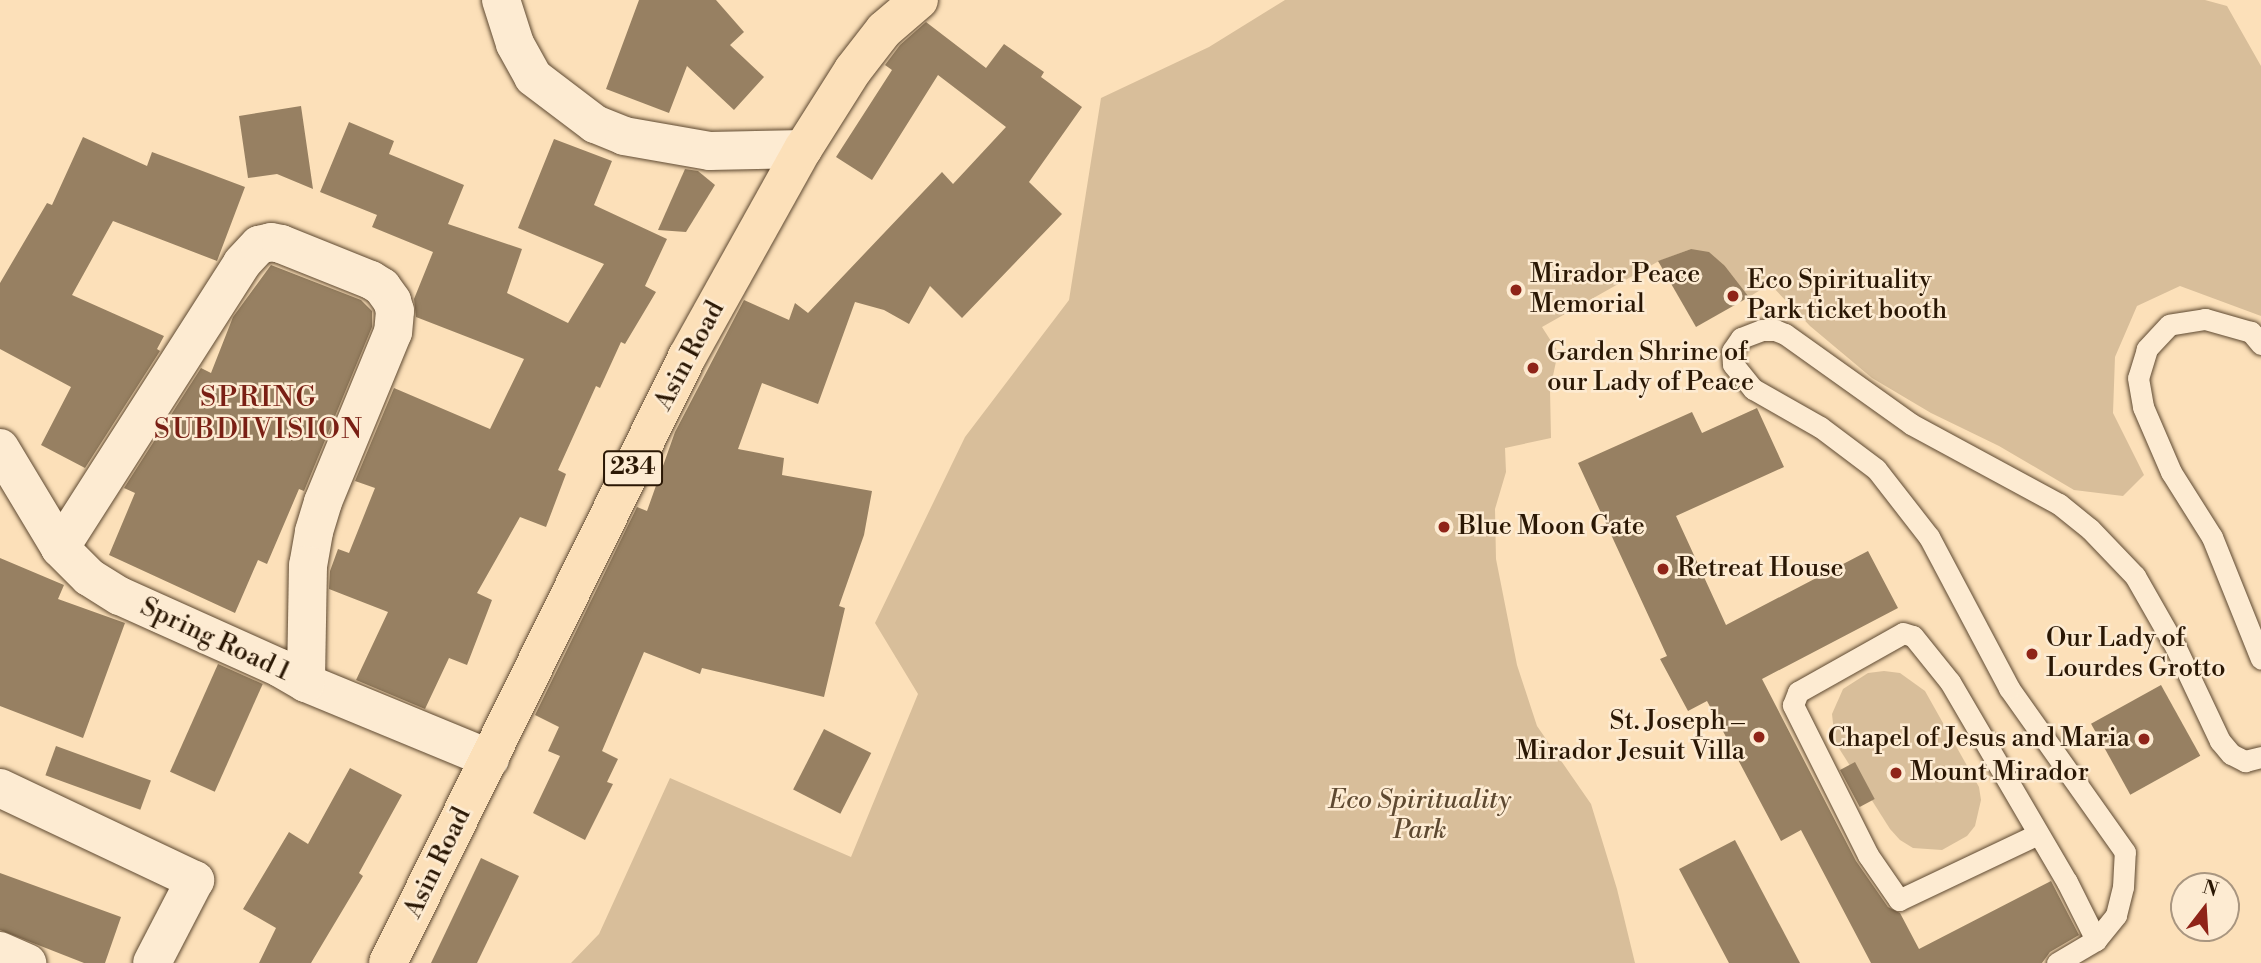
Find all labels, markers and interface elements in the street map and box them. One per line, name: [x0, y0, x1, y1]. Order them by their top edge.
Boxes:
place label: Mirador Peace Memorial: [1530, 259, 1700, 320]
place label: Eco Spirituality Park ticket booth: [1747, 265, 1947, 326]
marker: Mirador Peace Memorial: [1508, 282, 1524, 298]
marker: Eco Spirituality Park ticket booth: [1725, 288, 1741, 304]
street label: Asin Road: [648, 296, 732, 416]
place label: Garden Shrine of our Lady of Peace: [1547, 337, 1754, 398]
marker: Garden Shrine of our Lady of Peace: [1525, 360, 1541, 376]
district label: SPRING SUBDIVISION: [155, 381, 363, 447]
road number: 234: [602, 448, 664, 489]
place label: Blue Moon Gate: [1458, 511, 1645, 543]
marker: Blue Moon Gate: [1436, 519, 1452, 535]
place label: Retreat House: [1677, 553, 1844, 585]
marker: Retreat House: [1655, 561, 1671, 577]
street label: Spring Road 1: [135, 592, 295, 688]
place label: Our Lady of Lourdes Grotto: [2046, 623, 2226, 684]
marker: Our Lady of Lourdes Grotto: [2024, 646, 2040, 662]
place label: St. Joseph – Mirador Jesuit Villa: [1516, 706, 1745, 768]
place label: Chapel of Jesus and Maria: [1828, 723, 2130, 755]
marker: St. Joseph – Mirador Jesuit Villa: [1751, 729, 1767, 745]
marker: Chapel of Jesus and Maria: [2136, 731, 2152, 747]
place label: Mount Mirador: [1910, 757, 2089, 789]
marker: Mount Mirador: [1888, 765, 1904, 781]
park label: Eco Spirituality Park: [1329, 785, 1511, 846]
street label: Asin Road: [398, 803, 478, 923]
north arrow: [2170, 872, 2240, 942]
text: N: [2200, 875, 2221, 903]

